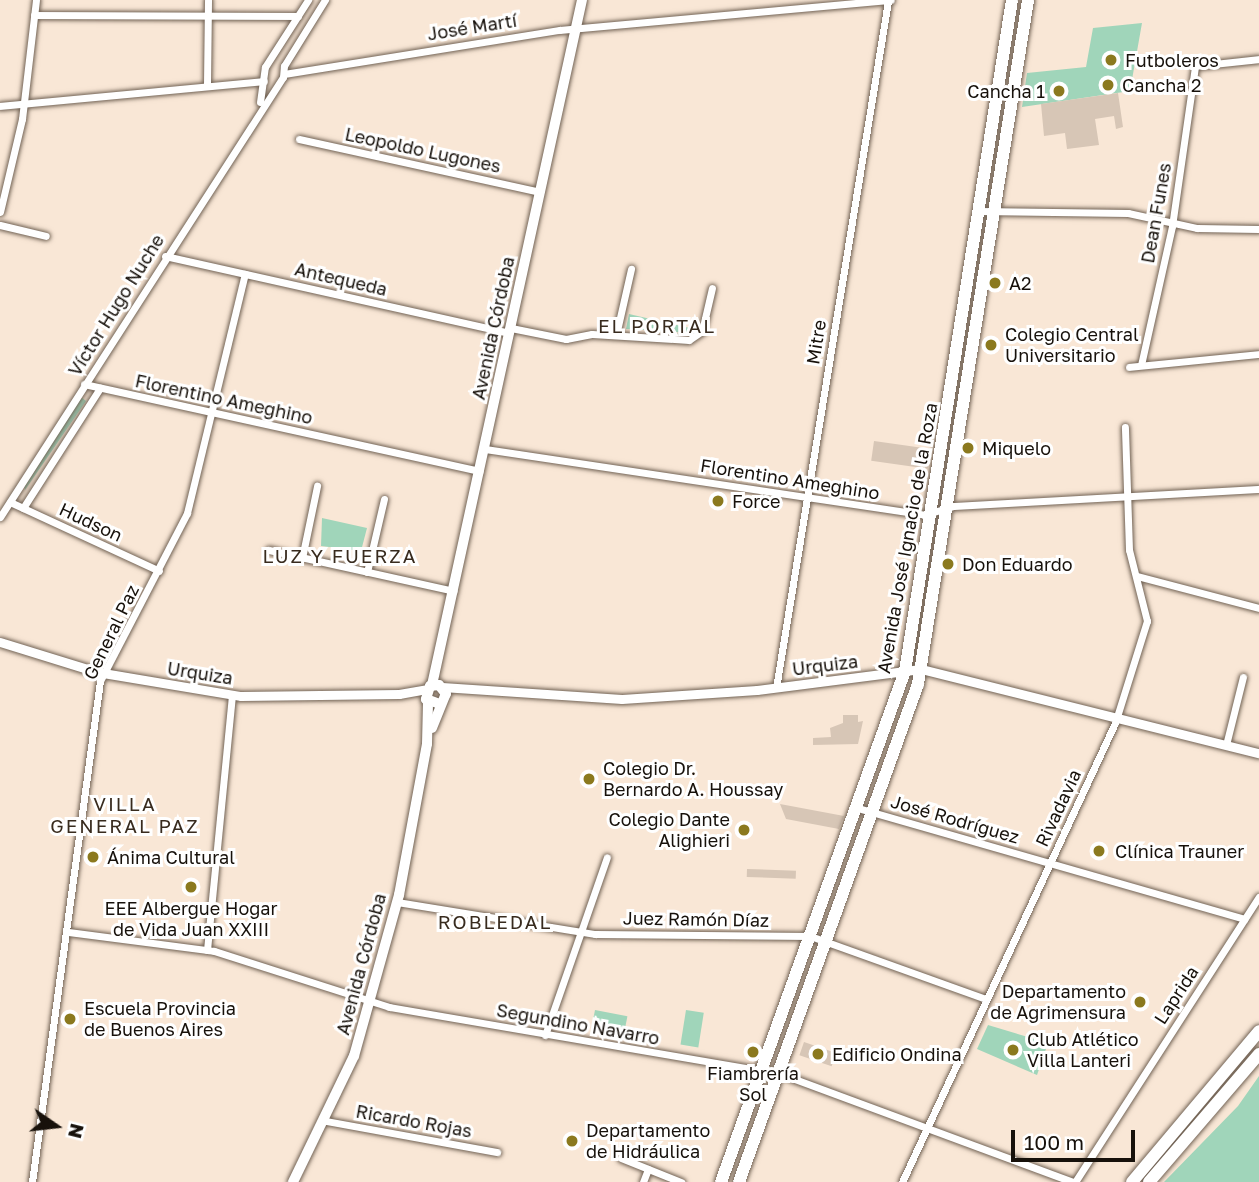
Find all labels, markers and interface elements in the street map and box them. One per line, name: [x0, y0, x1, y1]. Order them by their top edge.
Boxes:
street label: José Martí: [426, 9, 518, 45]
place label: Futboleros: [1125, 49, 1219, 71]
marker: Futboleros: [1103, 52, 1119, 68]
place label: Cancha 2: [1122, 74, 1201, 96]
marker: Cancha 2: [1100, 77, 1116, 93]
place label: Cancha 1: [967, 80, 1045, 102]
marker: Cancha 1: [1051, 83, 1067, 99]
street label: Leopoldo Lugones: [343, 123, 503, 177]
street label: Dean Funes: [1137, 161, 1175, 265]
street label: Víctor Hugo Nuche: [64, 230, 168, 380]
street label: Avenida Córdoba: [467, 254, 519, 402]
street label: Antequeda: [293, 258, 389, 300]
place label: A2: [1009, 272, 1031, 294]
marker: A2: [987, 275, 1003, 291]
district label: EL PORTAL: [599, 315, 715, 337]
street label: Mitre: [802, 318, 830, 366]
place label: Colegio Central Universitario: [1005, 324, 1139, 366]
marker: Colegio Central Universitario: [983, 337, 999, 353]
street label: Florentino Ameghino: [133, 370, 315, 428]
street label: Avenida José Ignacio de la Roza: [873, 401, 941, 675]
place label: Miquelo: [982, 437, 1051, 459]
marker: Miquelo: [960, 440, 976, 456]
street label: Florentino Ameghino: [699, 454, 881, 504]
place label: Force: [732, 490, 780, 512]
marker: Force: [710, 493, 726, 509]
street label: Hudson: [56, 498, 126, 546]
district label: LUZ Y FUERZA: [264, 545, 416, 567]
place label: Don Eduardo: [962, 553, 1073, 575]
marker: Don Eduardo: [940, 556, 956, 572]
street label: General Paz: [79, 581, 143, 683]
street label: Urquiza: [791, 650, 859, 680]
street label: Urquiza: [166, 657, 234, 689]
place label: Colegio Dr. Bernardo A. Houssay: [603, 758, 783, 800]
street label: Rivadavia: [1031, 766, 1085, 850]
marker: Colegio Dr. Bernardo A. Houssay: [581, 771, 597, 787]
street label: José Rodríguez: [888, 790, 1022, 848]
district label: VILLA GENERAL PAZ: [52, 793, 198, 837]
place label: Colegio Dante Alighieri: [608, 809, 730, 852]
marker: Colegio Dante Alighieri: [736, 822, 752, 838]
place label: Clínica Trauner: [1115, 840, 1244, 862]
marker: Clínica Trauner: [1089, 841, 1109, 861]
place label: Ánima Cultural: [107, 846, 235, 868]
marker: Ánima Cultural: [85, 849, 101, 865]
marker: EEE Albergue Hogar de Vida Juan XXIII: [183, 879, 199, 895]
street label: Avenida Córdoba: [332, 891, 390, 1037]
place label: EEE Albergue Hogar de Vida Juan XXIII: [105, 898, 277, 940]
street label: Juez Ramón Díaz: [623, 907, 769, 931]
district label: ROBLEDAL: [439, 911, 551, 933]
street label: Laprida: [1149, 962, 1203, 1028]
place label: Departamento de Agrimensura: [990, 981, 1126, 1024]
marker: Departamento de Agrimensura: [1132, 994, 1148, 1010]
place label: Escuela Provincia de Buenos Aires: [84, 998, 236, 1040]
street label: Segundino Navarro: [495, 999, 661, 1049]
marker: Escuela Provincia de Buenos Aires: [62, 1011, 78, 1027]
place label: Club Atlético Villa Lanteri: [1027, 1029, 1139, 1072]
marker: Club Atlético Villa Lanteri: [1005, 1042, 1021, 1058]
place label: Edificio Ondina: [832, 1043, 962, 1065]
marker: Fiambrería Sol: [745, 1044, 761, 1060]
marker: Edificio Ondina: [810, 1046, 826, 1062]
place label: Fiambrería Sol: [707, 1063, 799, 1106]
north arrow: [21, 1091, 91, 1161]
street label: Ricardo Rojas: [354, 1100, 474, 1142]
scale bar: [1014, 1116, 1138, 1160]
place label: Departamento de Hidráulica: [586, 1120, 710, 1162]
text: N: [64, 1121, 90, 1141]
text: 100 m: [1024, 1129, 1084, 1155]
marker: Departamento de Hidráulica: [564, 1133, 580, 1149]

